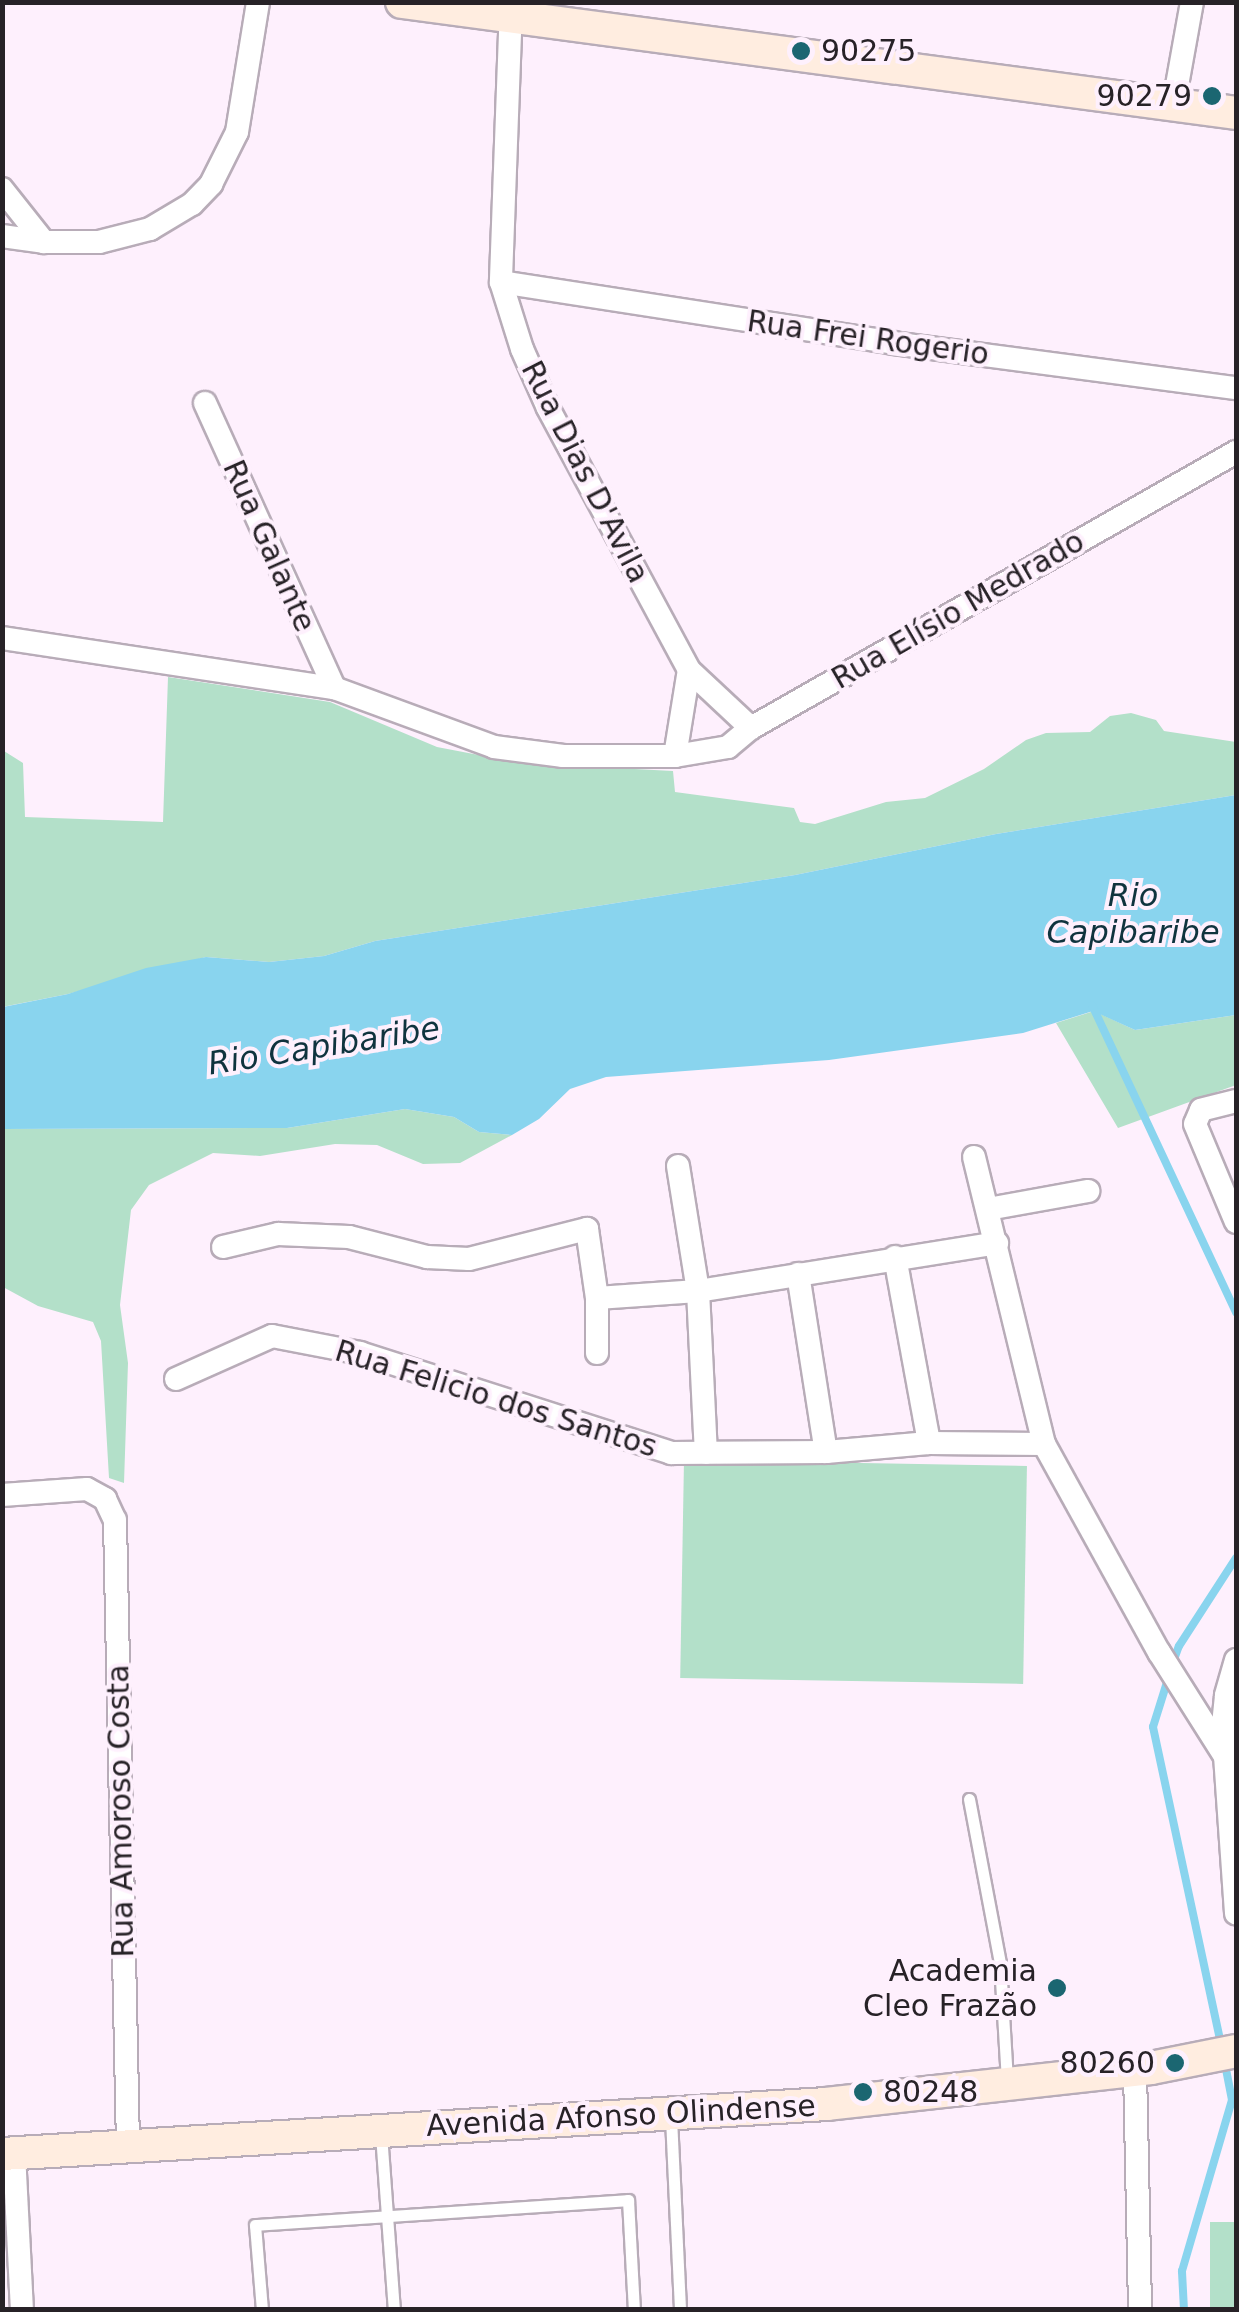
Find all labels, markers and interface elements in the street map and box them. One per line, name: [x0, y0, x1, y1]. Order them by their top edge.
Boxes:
place label: 90275: [821, 33, 916, 69]
marker: 90275: [790, 40, 812, 62]
place label: 90279: [1097, 78, 1192, 114]
marker: 90279: [1201, 85, 1223, 107]
street label: Rua Frei Rogerio: [745, 303, 991, 373]
street label: Rua Dias D'Avila: [513, 355, 657, 589]
street label: Rua Galante: [215, 455, 323, 637]
street label: Rua Elísio Medrado: [825, 523, 1091, 697]
water label: Rio Capibaribe: [1046, 877, 1220, 952]
water label: Rio Capibaribe: [205, 1009, 443, 1083]
street label: Rua Felicio dos Santos: [331, 1333, 661, 1465]
street label: Rua Amoroso Costa: [100, 1664, 142, 1958]
place label: Academia Cleo Frazão: [863, 1953, 1037, 2024]
marker: Academia Cleo Frazão: [1046, 1977, 1068, 1999]
place label: 80260: [1060, 2045, 1155, 2081]
marker: 80260: [1164, 2052, 1186, 2074]
place label: 80248: [883, 2074, 978, 2110]
marker: 80248: [852, 2081, 874, 2103]
street label: Avenida Afonso Olindense: [425, 2088, 817, 2144]

